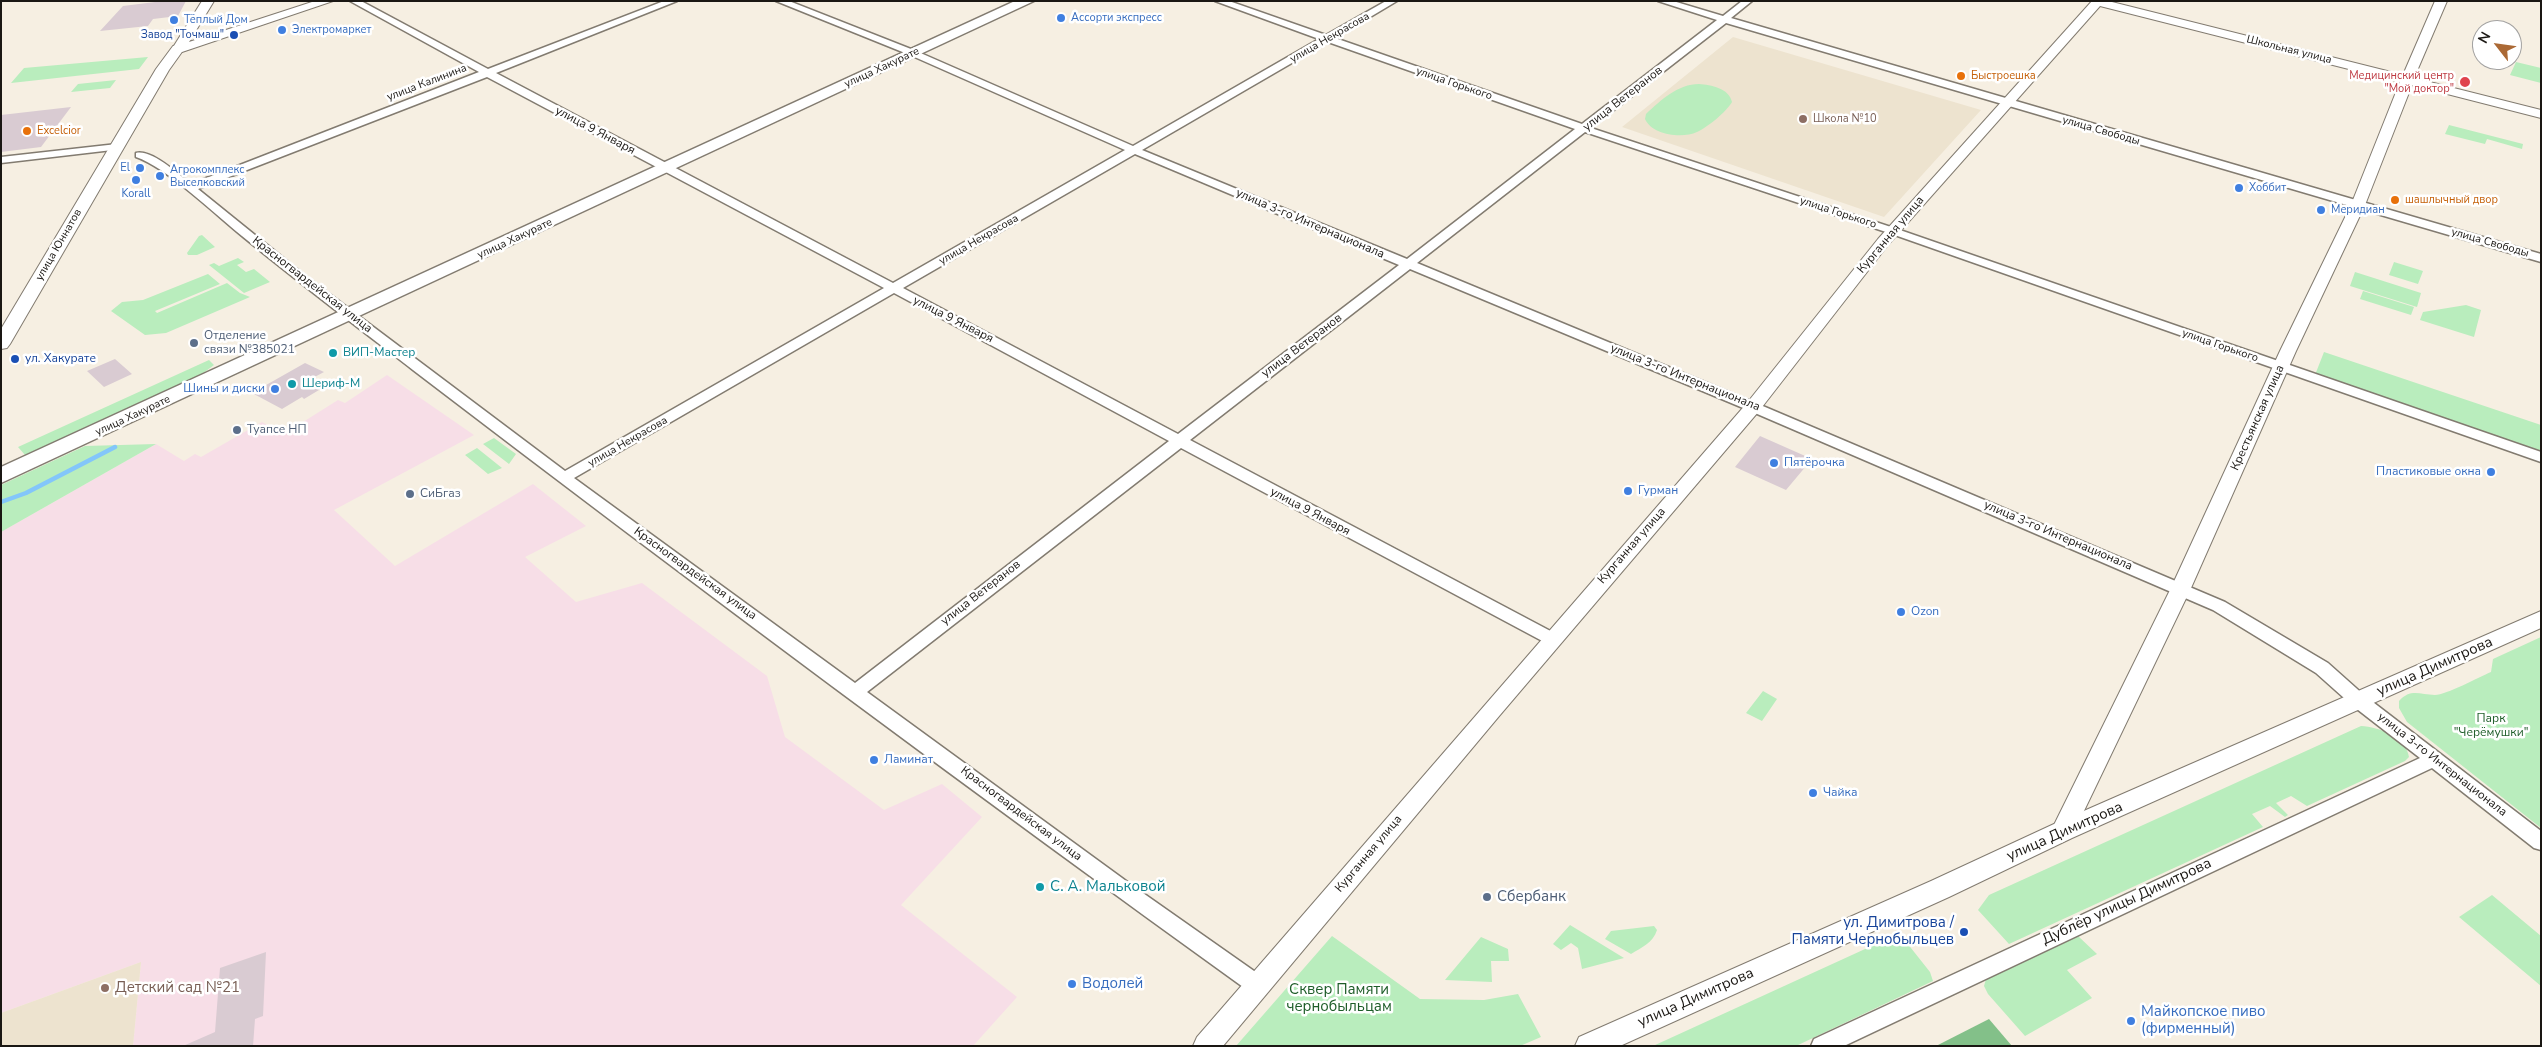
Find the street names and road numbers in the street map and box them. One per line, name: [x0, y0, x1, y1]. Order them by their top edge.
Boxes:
street label: улица Некрасова: [1288, 10, 1372, 66]
street label: Школьная улица: [2245, 33, 2333, 67]
street label: улица Хакурате: [842, 45, 922, 91]
street label: улица Калинина: [385, 62, 469, 104]
street label: улица Ветеранов: [1580, 63, 1666, 135]
street label: улица Горького: [1414, 65, 1494, 103]
street label: улица 9 Января: [553, 104, 637, 158]
street label: улица Свободы: [2061, 114, 2141, 148]
street label: улица 3-го Интернационала: [1233, 186, 1387, 262]
street label: улица Горького: [1798, 194, 1878, 232]
street label: Курганная улица: [1855, 194, 1927, 276]
street label: улица Юннатов: [33, 207, 85, 283]
street label: улица Некрасова: [937, 212, 1021, 268]
street label: улица Хакурате: [475, 216, 555, 262]
street label: улица Свободы: [2450, 226, 2530, 260]
street label: Красногвардейская улица: [249, 234, 375, 336]
street label: улица 9 Января: [910, 293, 996, 347]
street label: улица Ветеранов: [1259, 311, 1345, 381]
street label: улица Горького: [2180, 327, 2260, 365]
street label: улица 3-го Интернационала: [1608, 341, 1762, 415]
street label: Крестьянская улица: [2228, 363, 2288, 473]
street label: улица Хакурате: [93, 393, 173, 439]
street label: улица Некрасова: [586, 414, 670, 470]
street label: улица 9 Января: [1268, 485, 1352, 539]
street label: улица 3-го Интернационала: [1981, 498, 2135, 574]
street label: Курганная улица: [1595, 505, 1669, 587]
street label: Красногвардейская улица: [631, 525, 759, 623]
street label: улица Ветеранов: [938, 557, 1024, 629]
street label: улица Димитрова: [2374, 633, 2496, 701]
street label: улица 3-го Интернационала: [2374, 710, 2510, 820]
street label: Красногвардейская улица: [957, 764, 1085, 864]
street label: улица Димитрова: [2004, 798, 2126, 866]
street label: Курганная улица: [1333, 813, 1405, 895]
street label: Дублёр улицы Димитрова: [2039, 855, 2215, 949]
street label: улица Димитрова: [1635, 964, 1757, 1032]

